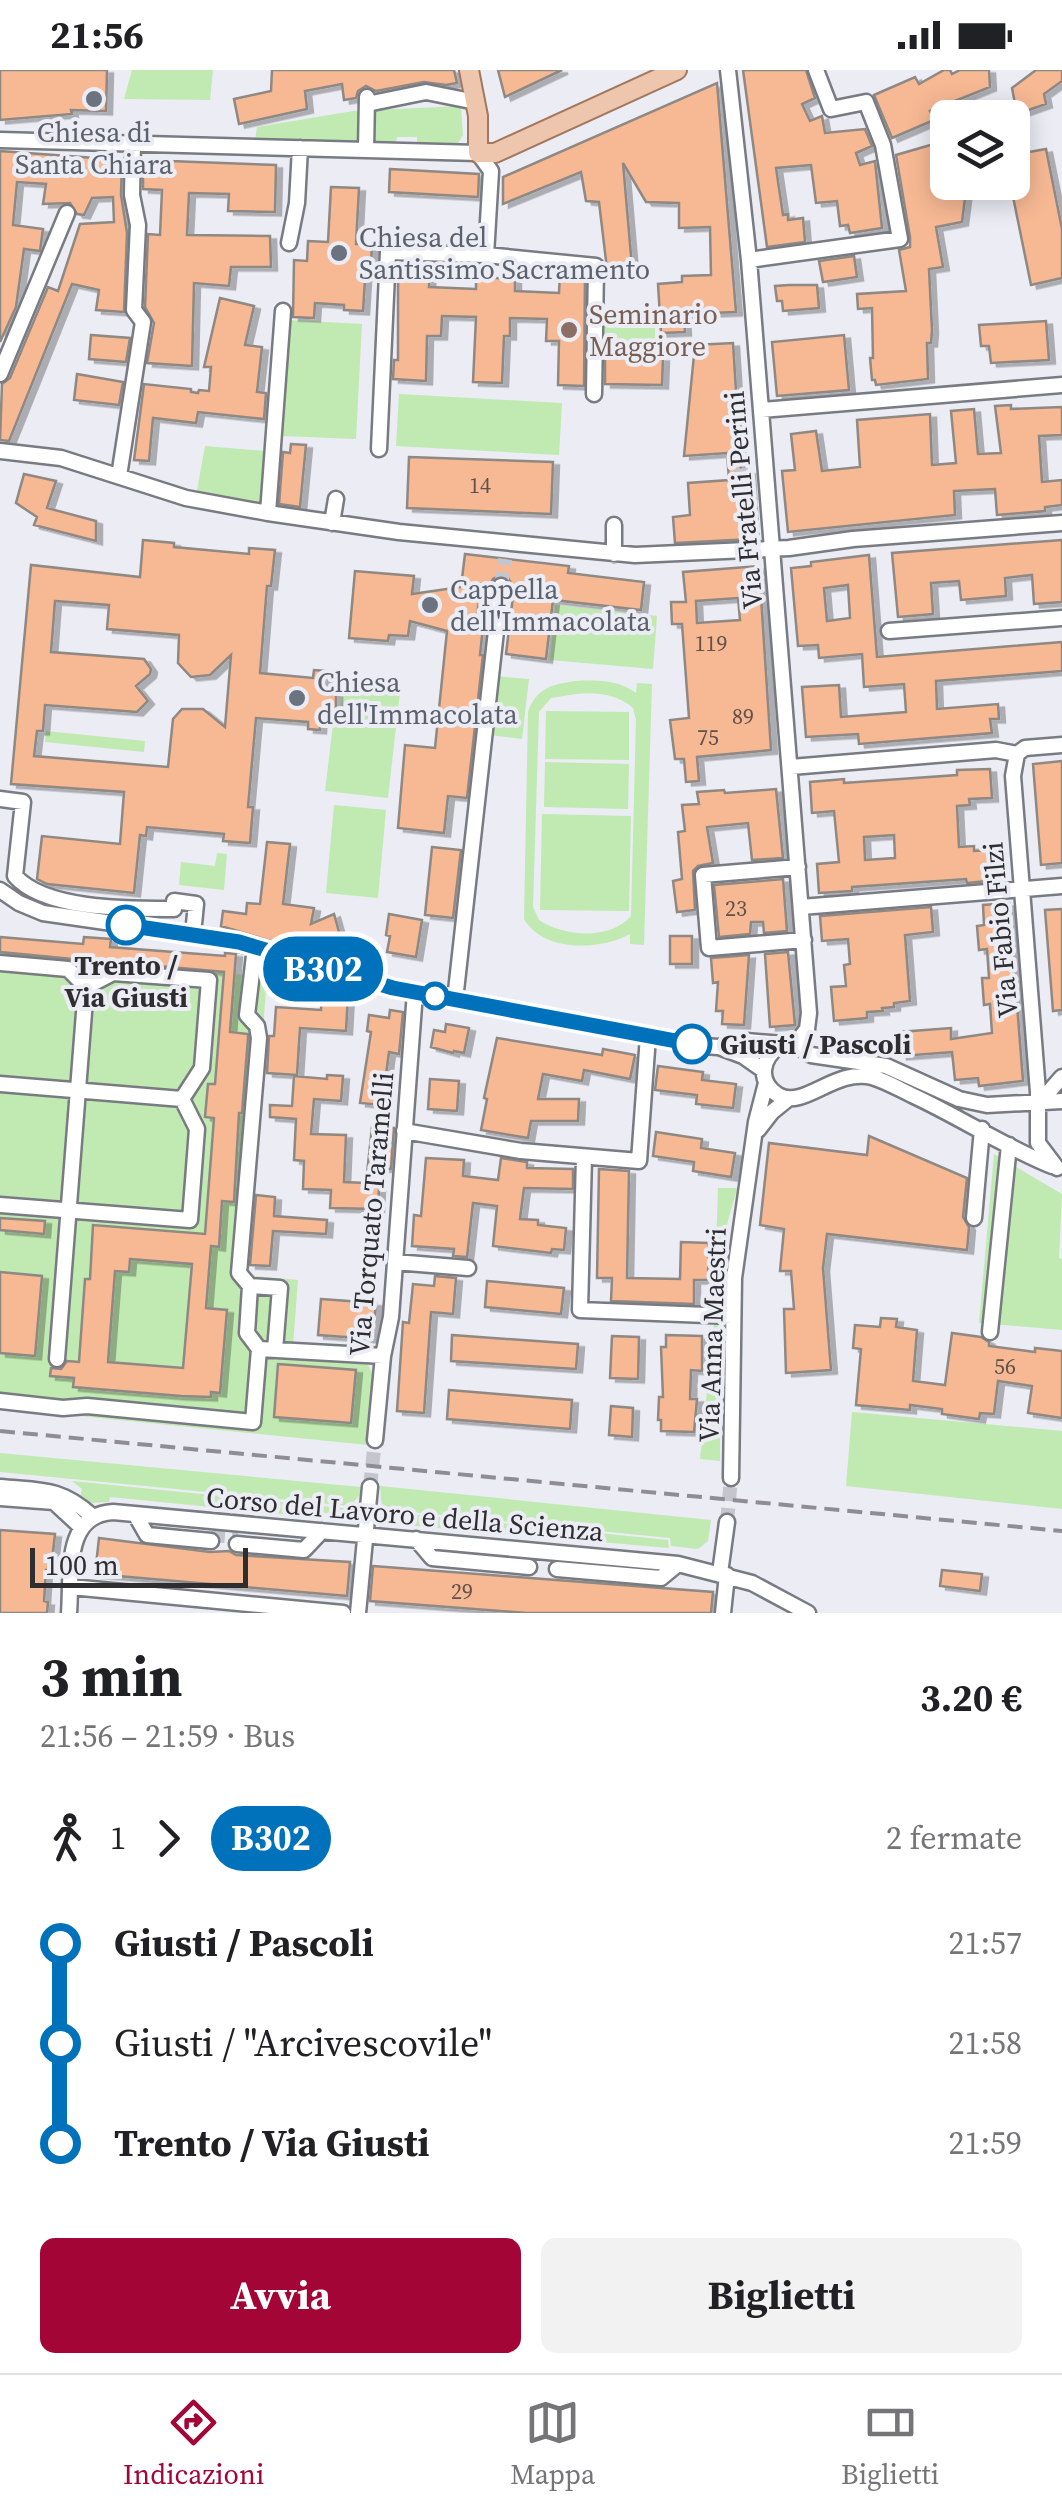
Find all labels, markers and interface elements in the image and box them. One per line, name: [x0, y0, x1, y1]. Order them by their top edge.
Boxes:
text: 21:56: [50, 9, 144, 61]
marker: Chiesa di Santa Chiara: [83, 88, 105, 110]
map controls: [930, 100, 1030, 200]
button: layers: [930, 100, 1030, 200]
place label: Chiesa di Santa Chiara: [15, 113, 174, 183]
place label: Chiesa del Santissimo Sacramento: [359, 218, 650, 288]
marker: Chiesa del Santissimo Sacramento: [328, 242, 350, 264]
place label: Seminario Maggiore: [589, 295, 718, 365]
marker: Seminario Maggiore: [558, 319, 580, 341]
street label: Via Fratelli Perini: [715, 389, 771, 611]
house number: 14: [469, 470, 491, 500]
place label: Cappella dell'Immacolata: [450, 570, 651, 640]
marker: Cappella dell'Immacolata: [419, 594, 441, 616]
house number: 119: [694, 628, 728, 658]
place label: Chiesa dell'Immacolata: [317, 663, 518, 733]
marker: Chiesa dell'Immacolata: [286, 687, 308, 709]
house number: 89: [732, 701, 754, 731]
house number: 75: [697, 722, 719, 752]
street label: Via Fabio Filzi: [973, 840, 1027, 1020]
house number: 23: [725, 893, 747, 923]
marker: Trento / Via Giusti: [107, 906, 145, 944]
line badge: B302: [253, 936, 393, 1002]
text: B302: [283, 945, 363, 993]
place label: Trento / Via Giusti: [64, 946, 188, 1016]
unlabelled marker: [422, 983, 448, 1009]
marker: Giusti / Pascoli: [673, 1025, 711, 1063]
place label: Giusti / Pascoli: [720, 1025, 912, 1063]
street label: Via Torquato Taramelli: [340, 1070, 402, 1358]
street label: Via Anna Maestri: [689, 1227, 735, 1443]
house number: 56: [994, 1351, 1016, 1381]
street label: Corso del Lavoro e della Scienza: [205, 1478, 606, 1550]
scale bar: [30, 1543, 248, 1588]
text: 100 m: [45, 1546, 119, 1584]
house number: 29: [451, 1576, 473, 1606]
text: 3 min: [40, 1639, 183, 1714]
text: 3.20 €: [920, 1672, 1022, 1724]
text: 21:56 – 21:59 · Bus: [40, 1714, 295, 1758]
icon: walk: [40, 1811, 95, 1866]
icon: forward: [141, 1811, 196, 1866]
text: B302: [231, 1814, 311, 1862]
text: 1: [110, 1816, 126, 1860]
text: 2 fermate: [886, 1816, 1022, 1860]
text: Giusti / Pascoli: [114, 1917, 374, 1969]
text: 21:57: [948, 1921, 1022, 1965]
text: Giusti / "Arcivescovile": [114, 2017, 492, 2069]
text: 21:58: [948, 2021, 1022, 2065]
text: Trento / Via Giusti: [114, 2117, 430, 2169]
text: 21:59: [948, 2121, 1022, 2165]
button: Avvia: [40, 2238, 521, 2353]
button: Biglietti: [541, 2238, 1022, 2353]
tab: Indicazioni: [123, 2395, 264, 2493]
tab: Mappa: [510, 2395, 595, 2493]
tab: Biglietti: [841, 2395, 939, 2493]

